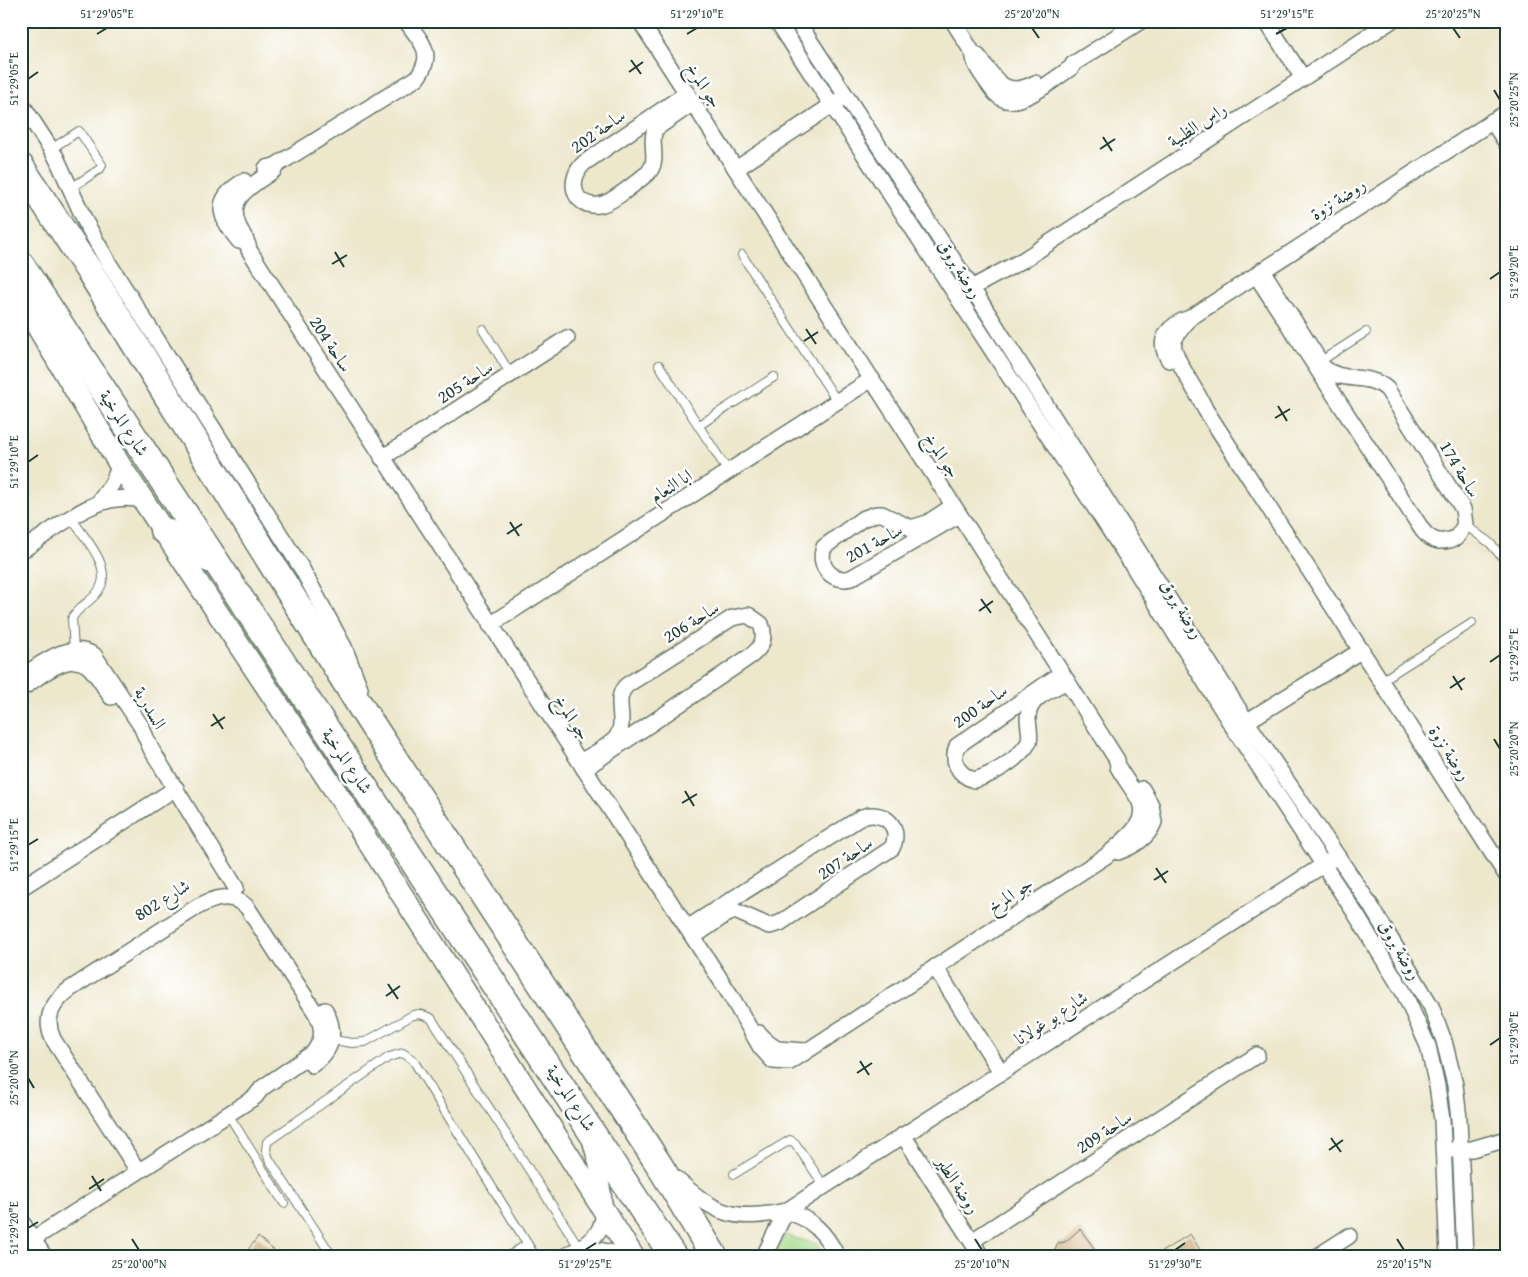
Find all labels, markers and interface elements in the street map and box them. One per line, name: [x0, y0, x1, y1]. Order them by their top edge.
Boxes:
text: 51°29'05"E: [80, 5, 134, 22]
text: 51°29'10"E: [670, 5, 724, 22]
text: 25°20'20"N: [1004, 5, 1060, 22]
text: 51°29'15"E: [1260, 5, 1314, 22]
text: 25°20'25"N: [1425, 5, 1481, 22]
text: 51°29'05"E: [5, 52, 22, 106]
street label: جو المرخ: [677, 56, 729, 115]
text: 25°20'25"N: [1505, 72, 1522, 128]
street label: راس الظبية: [1162, 95, 1232, 154]
street label: ساحة 202: [565, 102, 631, 159]
street label: روضة نزوة: [1305, 171, 1371, 227]
street label: روضة بروق: [931, 234, 990, 304]
text: 51°29'20"E: [1505, 245, 1522, 299]
street label: ساحة 204: [303, 310, 360, 377]
street label: ساحة 205: [431, 353, 498, 410]
street label: شارع المرخية: [91, 384, 156, 462]
street label: جو المرخ: [915, 426, 967, 485]
text: 51°29'10"E: [5, 435, 22, 489]
street label: ساحة 174: [1433, 435, 1488, 502]
street label: ابا النعام: [644, 462, 699, 512]
street label: ساحة 201: [840, 516, 907, 569]
street label: روضة بروق: [1154, 574, 1211, 644]
street label: ساحة 206: [657, 594, 724, 649]
text: 51°29'25"E: [1505, 628, 1522, 682]
street label: ساحة 200: [947, 677, 1013, 734]
street label: السدرية: [127, 681, 174, 734]
street label: جو المرخ: [545, 688, 597, 747]
street label: روضة نزوة: [1422, 720, 1478, 786]
text: 25°20'20"N: [1505, 721, 1522, 777]
street label: شارع المرخية: [314, 722, 379, 800]
text: 51°29'15"E: [5, 818, 22, 872]
street label: ساحة 207: [811, 829, 878, 886]
street label: جو المرخ: [981, 870, 1040, 922]
street label: شارع 802: [129, 872, 196, 929]
street label: روضة بروق: [1372, 915, 1429, 985]
street label: شارع بو غولانا: [1009, 984, 1094, 1053]
text: 51°29'30"E: [1505, 1011, 1522, 1065]
text: 25°20'00"N: [5, 1050, 22, 1106]
street label: شارع المرخية: [538, 1059, 603, 1137]
street label: ساحة 209: [1070, 1103, 1137, 1160]
street label: روضة الطير: [928, 1149, 987, 1219]
text: 51°29'20"E: [5, 1201, 22, 1255]
text: 25°20'00"N: [111, 1255, 167, 1272]
text: 51°29'25"E: [558, 1255, 612, 1272]
text: 25°20'10"N: [954, 1255, 1010, 1272]
text: 51°29'30"E: [1148, 1255, 1202, 1272]
text: 25°20'15"N: [1376, 1255, 1432, 1272]

